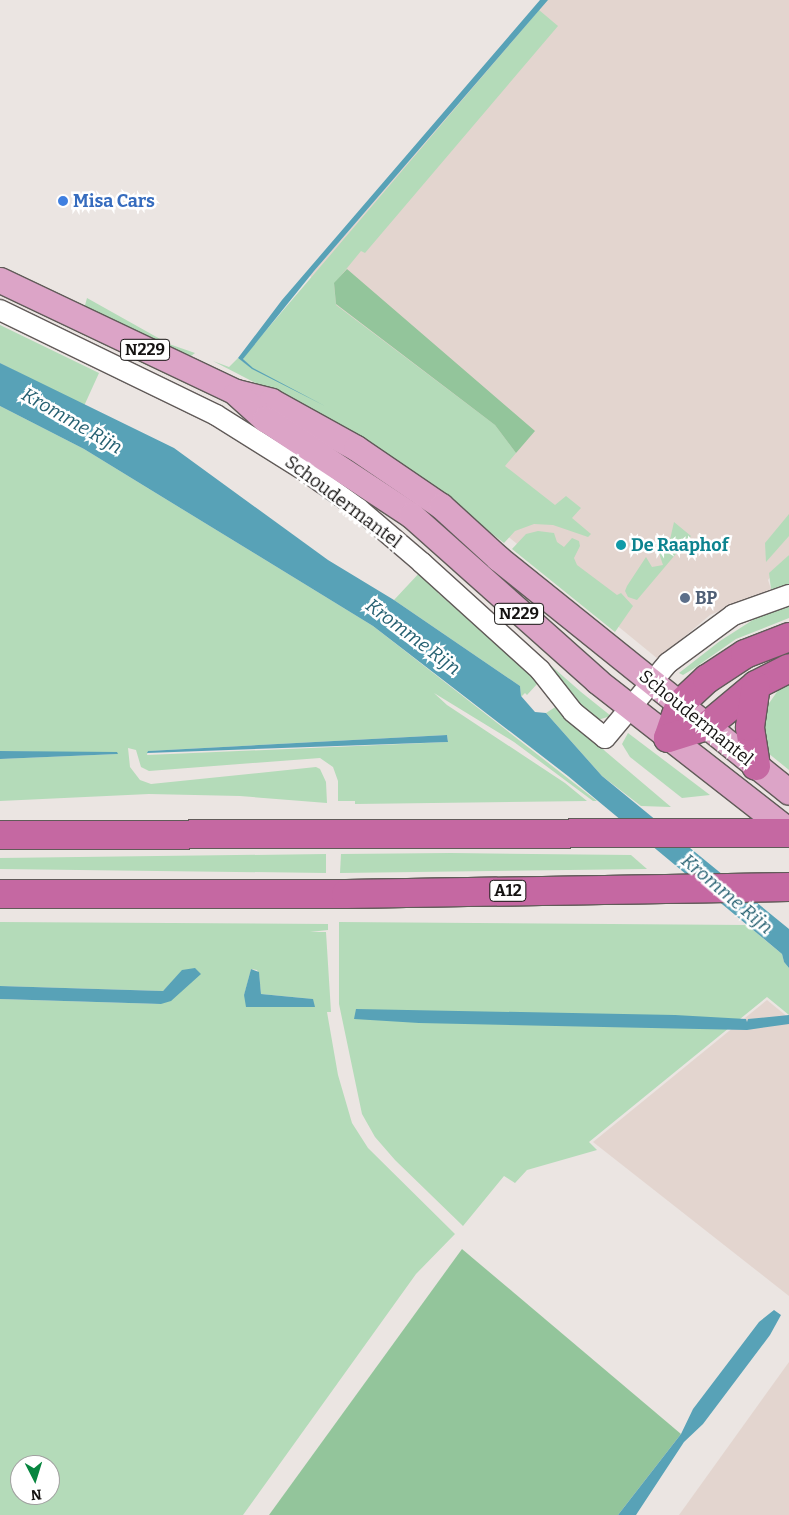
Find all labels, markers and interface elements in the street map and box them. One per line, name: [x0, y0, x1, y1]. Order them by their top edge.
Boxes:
place label: Misa Cars: [73, 190, 155, 212]
marker: Misa Cars: [57, 195, 69, 207]
road number: N229: [120, 336, 170, 364]
water label: Kromme Rijn: [18, 383, 126, 459]
street label: Schoudermantel: [281, 451, 405, 553]
place label: De Raaphof: [631, 534, 728, 556]
marker: De Raaphof: [615, 539, 627, 551]
place label: BP: [695, 587, 717, 609]
marker: BP: [679, 592, 691, 604]
water label: Kromme Rijn: [361, 594, 465, 680]
road number: N229: [494, 600, 544, 628]
street label: Schoudermantel: [635, 666, 757, 770]
water label: Kromme Rijn: [677, 849, 777, 939]
road number: A12: [489, 878, 527, 904]
north arrow: [10, 1455, 60, 1505]
text: N: [30, 1486, 42, 1503]

